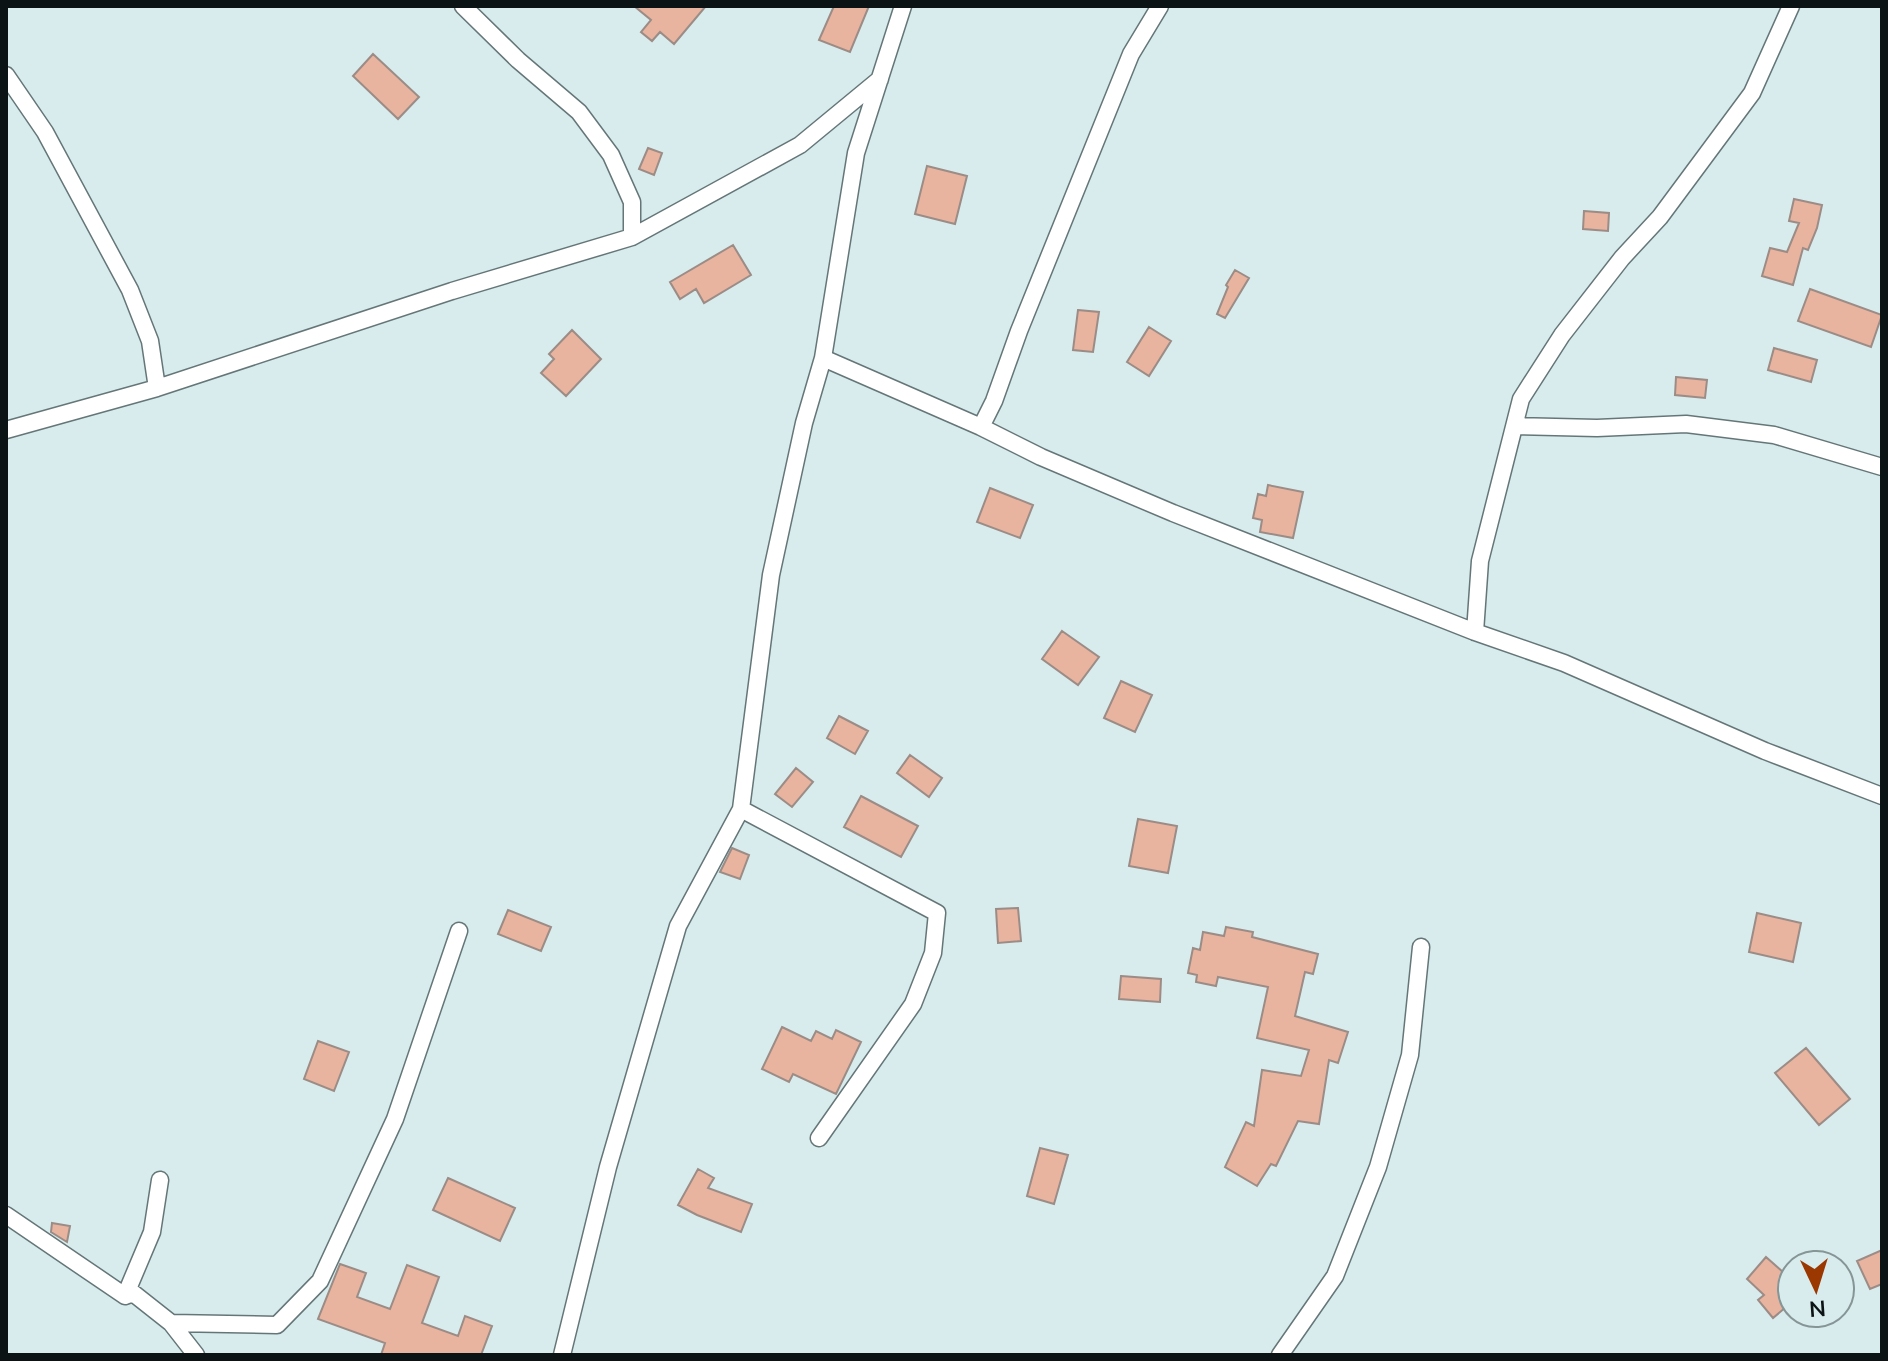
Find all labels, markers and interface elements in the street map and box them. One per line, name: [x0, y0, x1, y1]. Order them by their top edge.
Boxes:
north arrow: [1776, 1249, 1856, 1329]
text: N: [1808, 1294, 1827, 1323]

